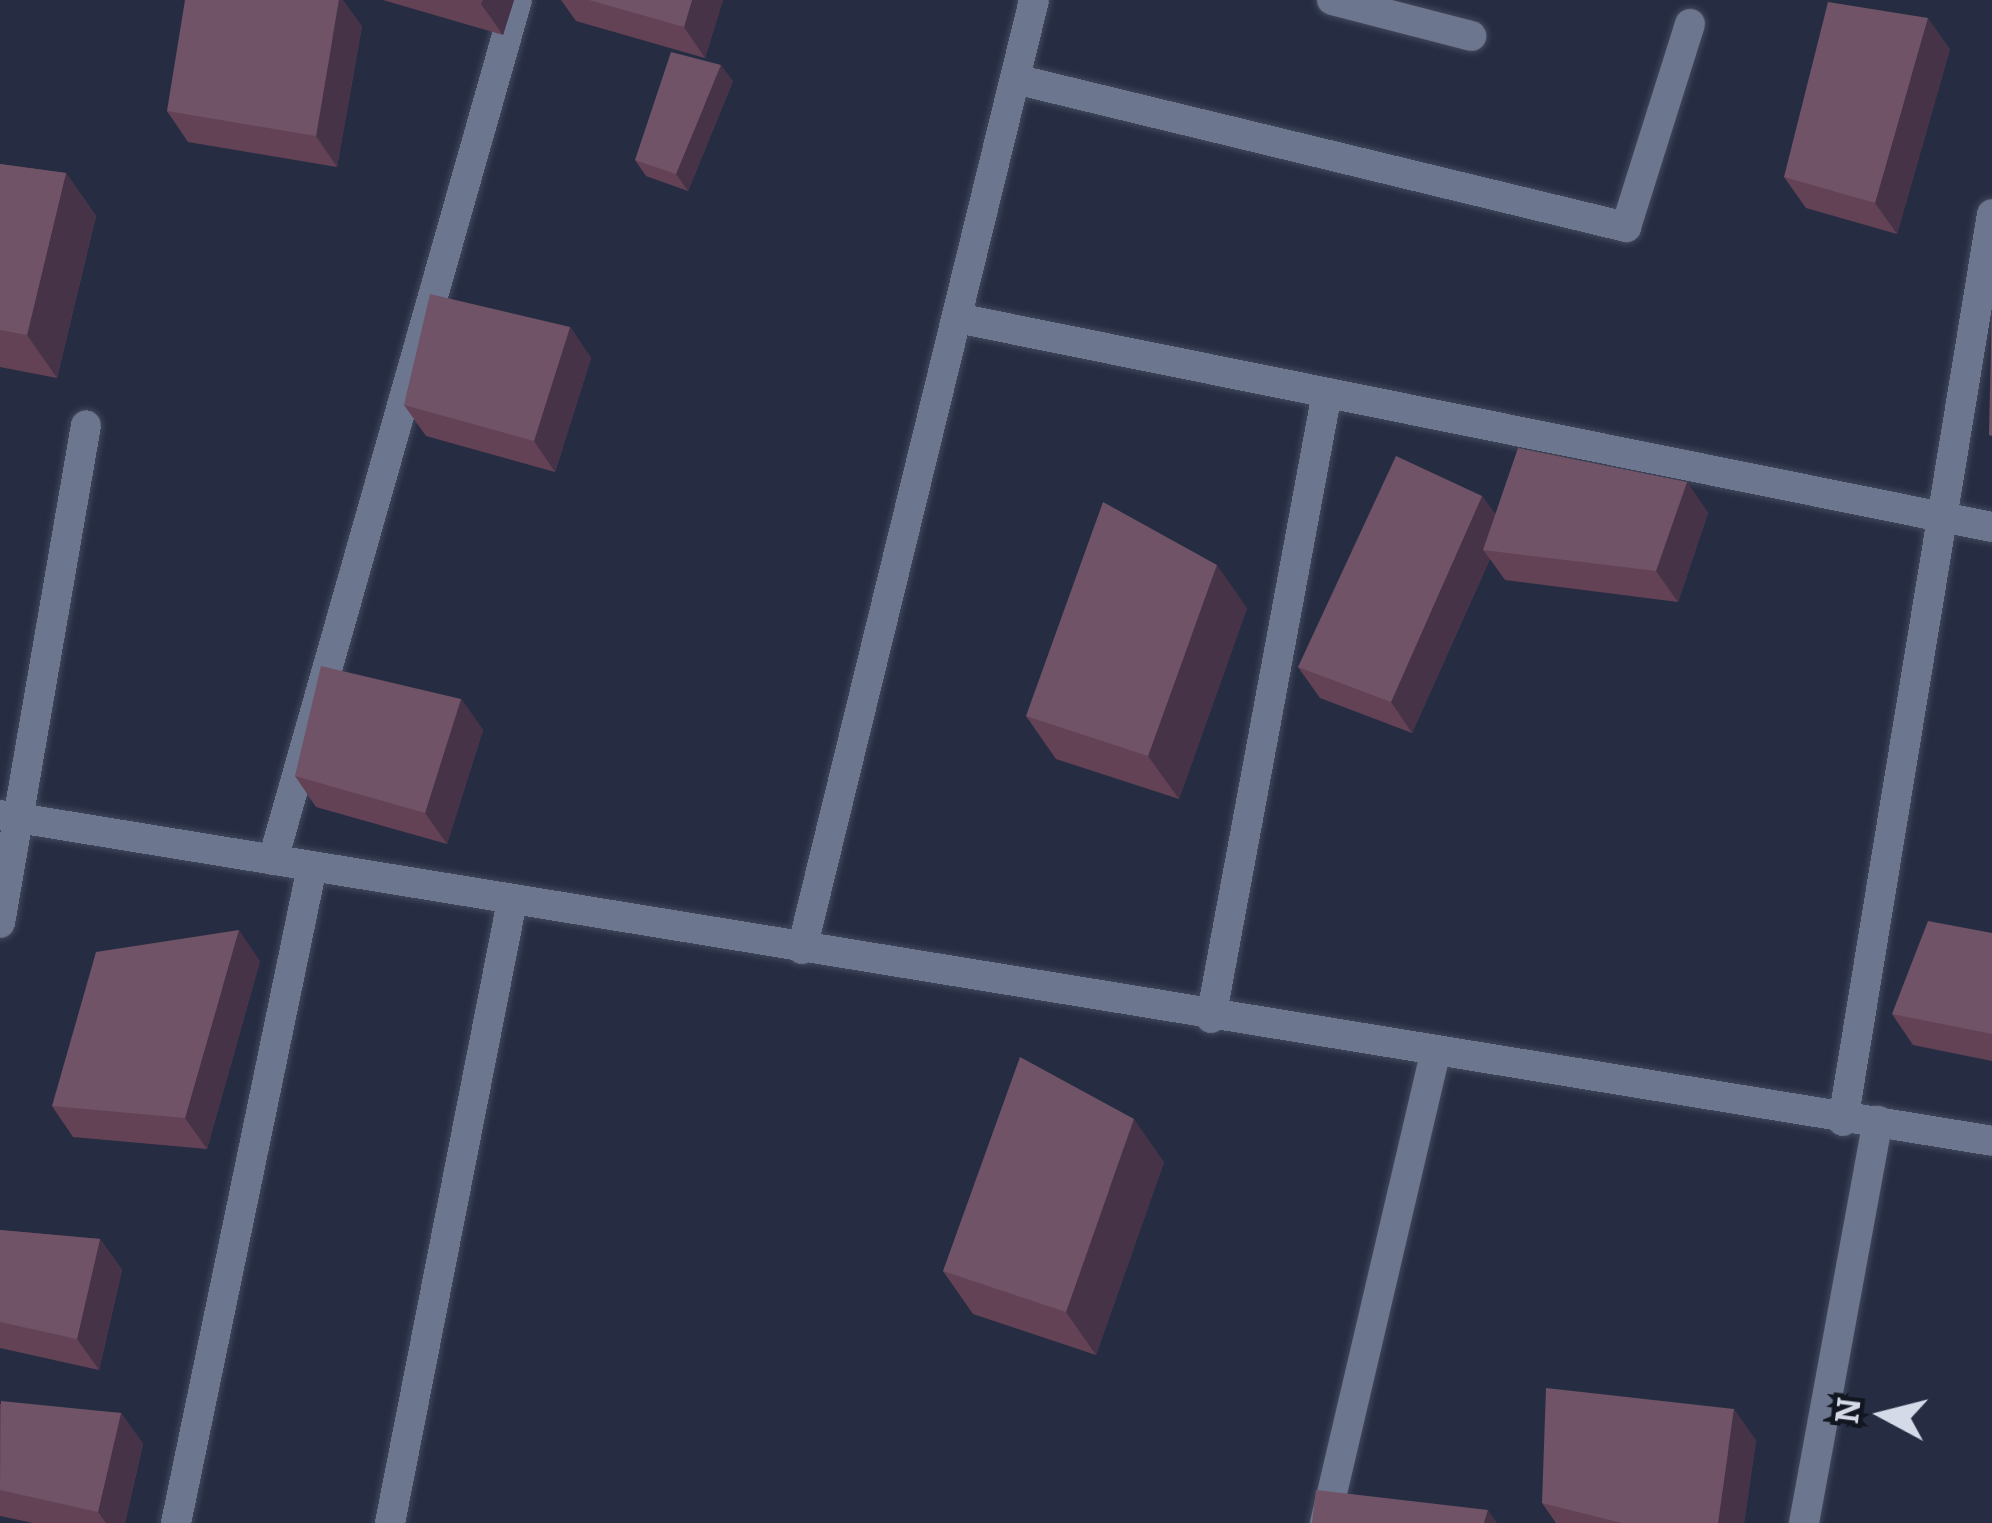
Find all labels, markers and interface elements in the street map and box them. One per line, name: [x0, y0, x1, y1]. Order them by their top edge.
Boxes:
north arrow: [1824, 1355, 1944, 1475]
text: N: [1827, 1396, 1870, 1426]

